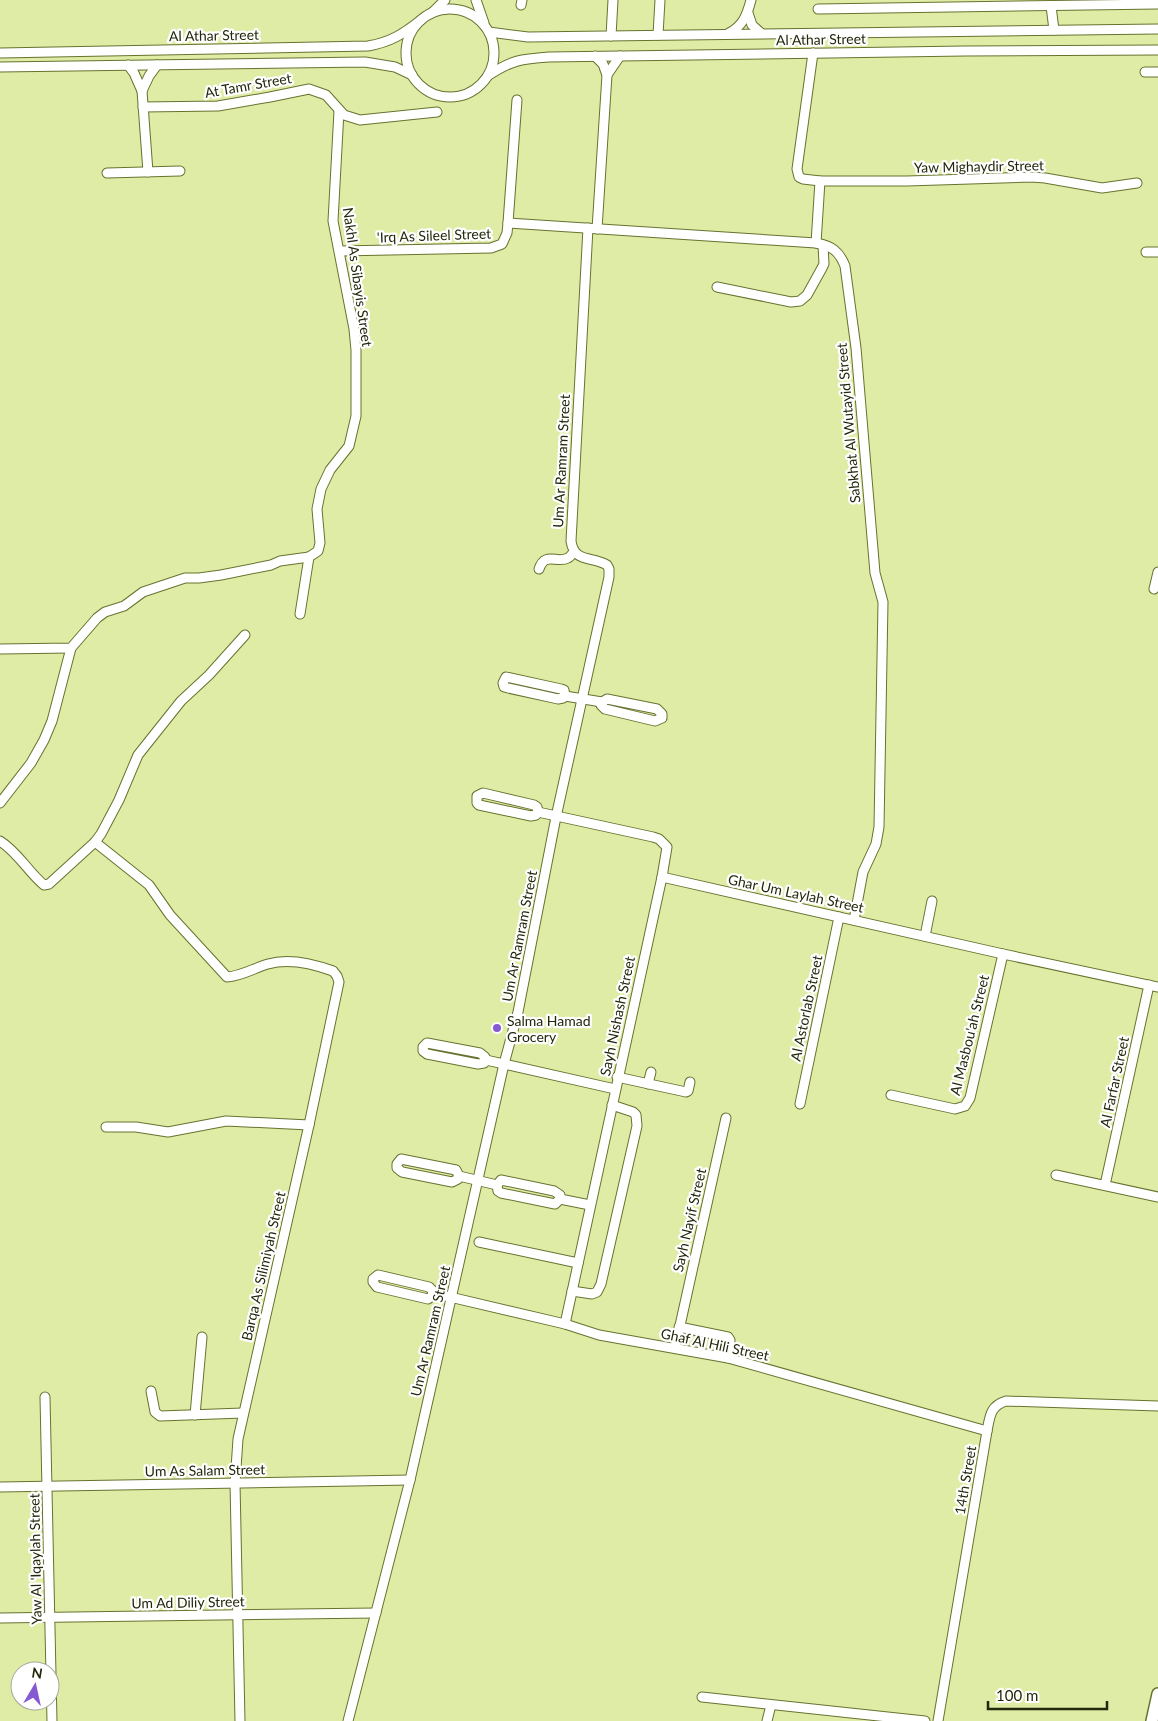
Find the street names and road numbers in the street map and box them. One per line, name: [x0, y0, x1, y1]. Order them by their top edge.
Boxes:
street label: Al Athar Street: [169, 26, 259, 44]
street label: Al Athar Street: [776, 30, 866, 48]
street label: At Tamr Street: [203, 69, 293, 101]
street label: Yaw Mighaydir Street: [914, 156, 1044, 176]
street label: Nakhl As Sibayis Street: [340, 206, 376, 348]
street label: 'Irq As Sileel Street: [377, 225, 491, 245]
street label: Sabkhat Al Wutayid Street: [833, 342, 863, 504]
street label: Um Ar Ramram Street: [549, 394, 573, 528]
street label: Um Ar Ramram Street: [498, 869, 540, 1003]
street label: Ghar Um Laylah Street: [727, 870, 865, 916]
street label: Al Astorlab Street: [786, 953, 826, 1063]
street label: Sayh Nishash Street: [596, 955, 638, 1077]
street label: Al Masbou'ah Street: [946, 973, 992, 1097]
street label: Al Farfar Street: [1096, 1035, 1132, 1129]
street label: Sayh Nayif Street: [669, 1167, 709, 1273]
street label: Barqa As Silimiyah Street: [238, 1190, 288, 1342]
street label: Um Ar Ramram Street: [407, 1264, 453, 1398]
street label: Ghaf Al Hili Street: [659, 1324, 771, 1364]
street label: 14th Street: [951, 1444, 979, 1516]
street label: Um As Salam Street: [145, 1460, 265, 1480]
street label: Yaw Al 'Iqaylah Street: [25, 1493, 45, 1625]
street label: Um Ad Diliy Street: [131, 1593, 245, 1611]

